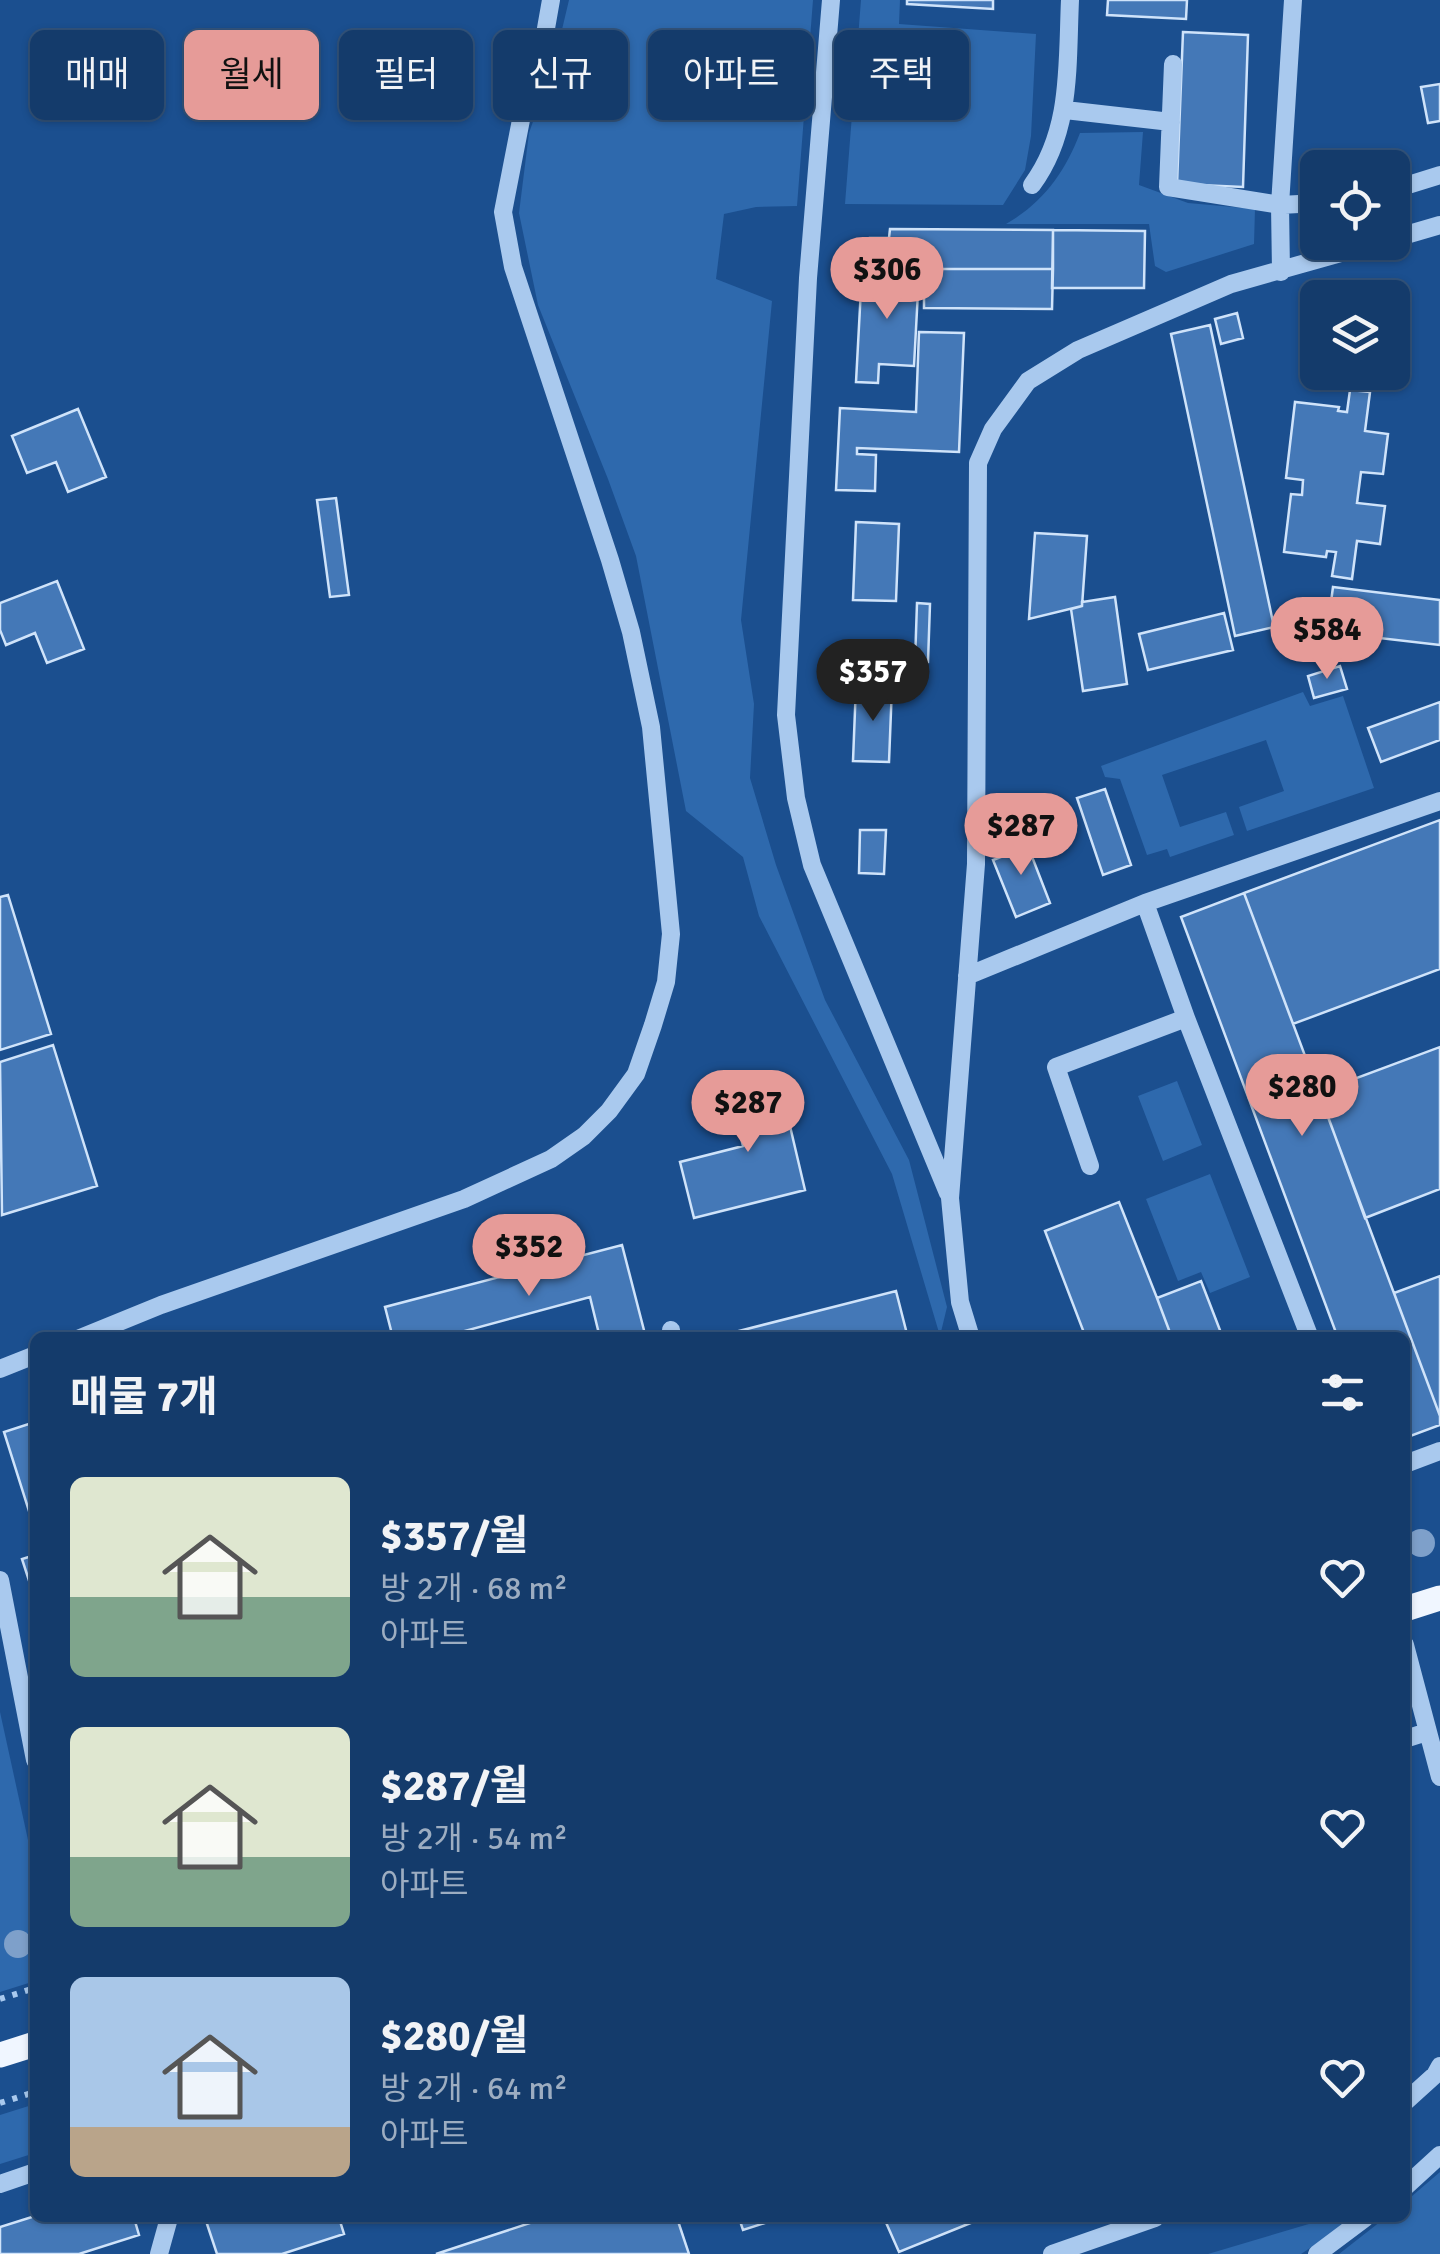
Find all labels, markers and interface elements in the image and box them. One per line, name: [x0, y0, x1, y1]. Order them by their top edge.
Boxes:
chip: 매매: [30, 30, 164, 120]
chip: 월세: [184, 30, 319, 120]
chip: 필터: [339, 30, 473, 120]
chip: 신규: [493, 30, 628, 120]
chip: 아파트: [648, 30, 814, 120]
chip: 주택: [834, 30, 969, 120]
map controls: [1300, 150, 1410, 390]
button: locate: [1300, 150, 1410, 260]
pin: $306: [828, 237, 946, 322]
text: $306: [852, 250, 922, 289]
button: layers: [1300, 280, 1410, 390]
pin: $584: [1268, 597, 1386, 682]
text: $584: [1292, 610, 1362, 649]
pin: $357: [814, 639, 932, 724]
text: $357: [838, 652, 908, 691]
pin: $287: [962, 793, 1080, 878]
text: $287: [986, 806, 1056, 845]
pin: $280: [1243, 1054, 1361, 1139]
text: $280: [1267, 1067, 1337, 1106]
pin: $287: [689, 1070, 807, 1155]
text: $287: [713, 1083, 783, 1122]
pin: $352: [470, 1214, 588, 1299]
text: $352: [494, 1227, 564, 1266]
icon: filters: [1315, 1365, 1370, 1420]
text: 매물 7개: [70, 1372, 218, 1423]
text: $357/월: [380, 1511, 528, 1562]
icon: home: [150, 1517, 270, 1637]
icon: heart: [1315, 1550, 1370, 1605]
text: 방 2개 · 68 m²: [380, 1569, 568, 1608]
text: 아파트: [380, 1615, 468, 1654]
text: $287/월: [380, 1761, 528, 1812]
icon: home: [150, 1767, 270, 1887]
icon: heart: [1315, 1800, 1370, 1855]
text: 방 2개 · 54 m²: [380, 1819, 568, 1858]
text: 아파트: [380, 1865, 468, 1904]
text: $280/월: [380, 2011, 528, 2062]
icon: home: [150, 2017, 270, 2137]
icon: heart: [1315, 2050, 1370, 2105]
text: 방 2개 · 64 m²: [380, 2069, 568, 2108]
text: 아파트: [380, 2115, 468, 2154]

